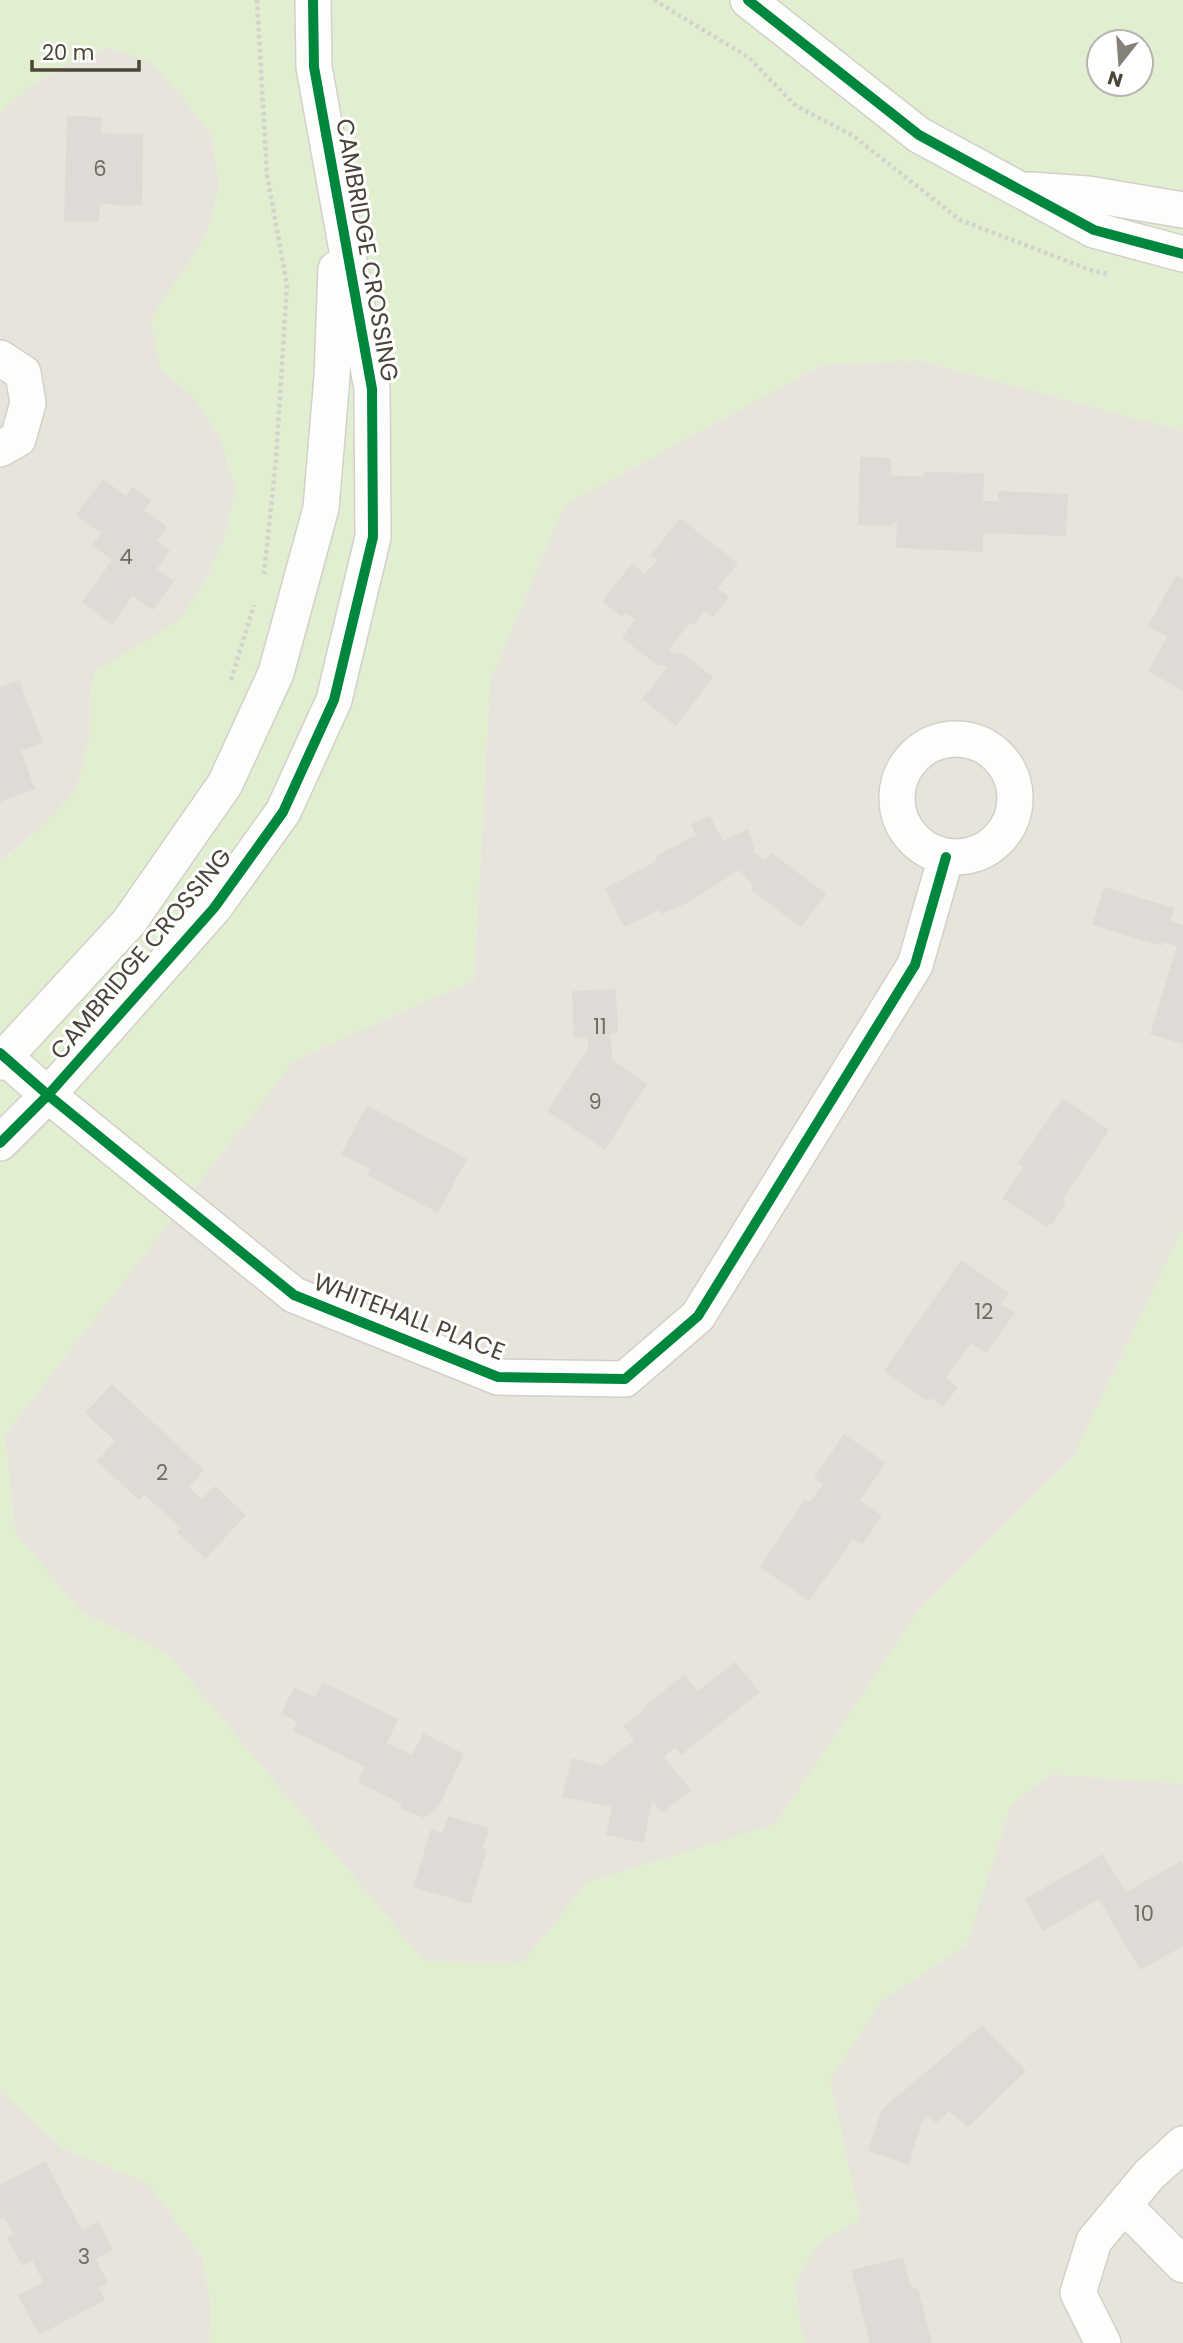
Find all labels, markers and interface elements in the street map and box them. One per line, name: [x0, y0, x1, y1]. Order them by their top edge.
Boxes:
scale bar: [32, 28, 138, 72]
north arrow: [1085, 28, 1155, 98]
text: 20 m: [42, 38, 95, 67]
text: N: [1104, 64, 1126, 94]
street label: CAMBRIDGE CROSSING: [328, 116, 407, 384]
house number: 6: [93, 154, 107, 183]
house number: 4: [119, 542, 133, 571]
street label: CAMBRIDGE CROSSING: [42, 841, 239, 1066]
house number: 11: [593, 1012, 607, 1041]
house number: 9: [588, 1087, 602, 1116]
street label: WHITEHALL PLACE: [309, 1265, 510, 1368]
house number: 12: [975, 1297, 993, 1326]
house number: 2: [156, 1458, 168, 1487]
house number: 10: [1134, 1899, 1154, 1928]
house number: 3: [78, 2242, 90, 2271]

